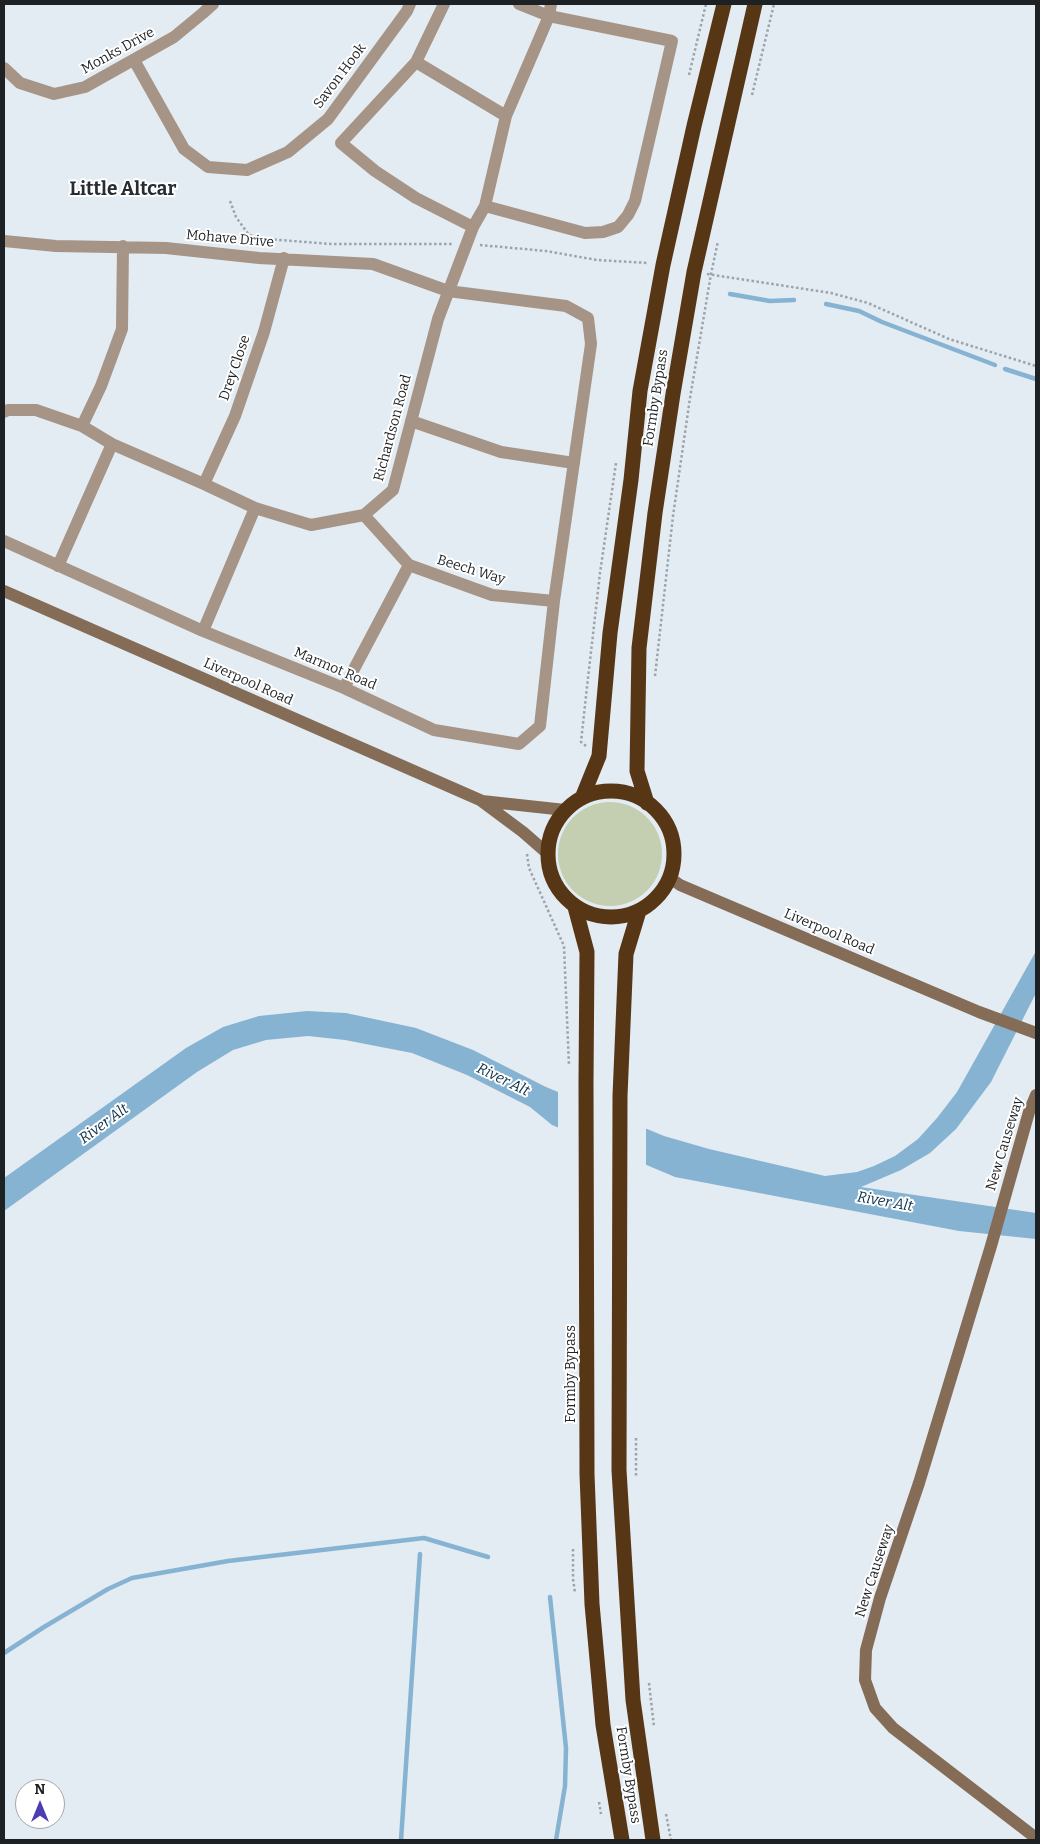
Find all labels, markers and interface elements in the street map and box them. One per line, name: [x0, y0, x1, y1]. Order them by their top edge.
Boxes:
street label: Monks Drive: [79, 24, 157, 78]
street label: Savon Hook: [310, 40, 370, 112]
district label: Little Altcar: [70, 179, 176, 201]
street label: Mohave Drive: [185, 227, 275, 251]
street label: Drey Close: [216, 333, 254, 403]
street label: Formby Bypass: [640, 348, 672, 448]
street label: Richardson Road: [371, 373, 415, 483]
street label: Beech Way: [435, 552, 507, 588]
street label: Marmot Road: [291, 644, 379, 694]
street label: Liverpool Road: [201, 655, 295, 709]
street label: Liverpool Road: [781, 905, 877, 959]
water label: River Alt: [474, 1060, 532, 1100]
street label: New Causeway: [983, 1095, 1027, 1193]
water label: River Alt: [76, 1100, 132, 1148]
water label: River Alt: [856, 1188, 914, 1216]
street label: Formby Bypass: [563, 1325, 579, 1423]
street label: New Causeway: [852, 1522, 898, 1620]
street label: Formby Bypass: [612, 1725, 644, 1825]
north arrow: [15, 1779, 65, 1829]
text: N: [35, 1781, 45, 1798]

